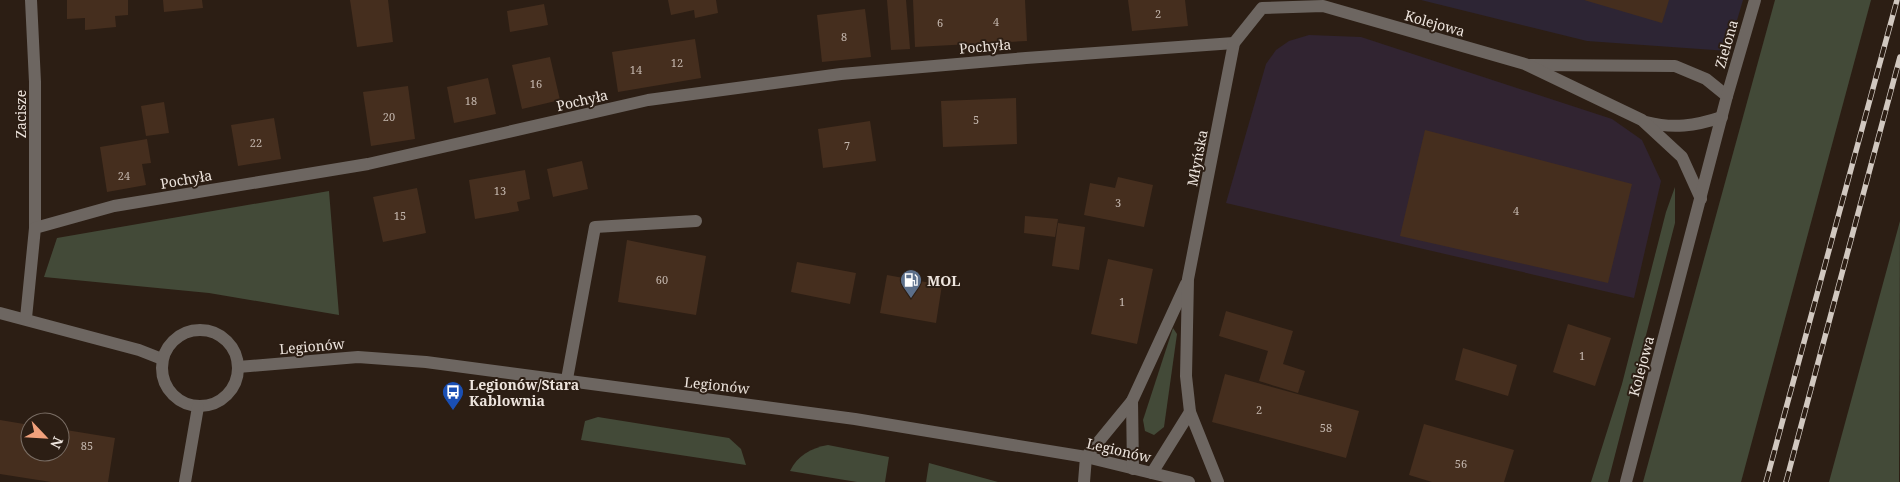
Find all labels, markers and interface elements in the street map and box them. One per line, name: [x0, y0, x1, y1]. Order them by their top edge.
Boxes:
street label: Kolejowa: [1403, 5, 1467, 41]
house number: 2: [1155, 6, 1161, 21]
house number: 4: [993, 14, 999, 29]
house number: 6: [937, 15, 943, 30]
street label: Zielona: [1710, 17, 1742, 70]
house number: 8: [841, 29, 847, 44]
street label: Pochyła: [958, 34, 1012, 58]
house number: 12: [671, 55, 683, 70]
house number: 14: [630, 62, 642, 77]
house number: 16: [530, 76, 542, 91]
street label: Pochyła: [554, 85, 610, 115]
street label: Zacisze: [11, 90, 30, 138]
house number: 18: [465, 93, 477, 108]
house number: 20: [383, 109, 395, 124]
house number: 5: [973, 112, 979, 127]
street label: Młyńska: [1182, 128, 1212, 188]
house number: 22: [250, 135, 262, 150]
house number: 7: [844, 138, 850, 153]
street label: Pochyła: [159, 165, 214, 193]
house number: 24: [118, 168, 130, 183]
house number: 13: [494, 183, 506, 198]
house number: 3: [1115, 195, 1121, 210]
house number: 4: [1513, 203, 1519, 218]
house number: 15: [394, 208, 406, 223]
fuel station icon: MOL: [899, 268, 923, 299]
place label: MOL: [927, 271, 961, 290]
house number: 60: [656, 272, 668, 287]
house number: 1: [1119, 294, 1125, 309]
street label: Legionów: [279, 334, 346, 358]
street label: Kolejowa: [1624, 334, 1658, 398]
house number: 1: [1579, 348, 1585, 363]
street label: Legionów: [683, 372, 751, 398]
place label: Legionów/Stara Kablownia: [469, 375, 579, 410]
bus stop icon: Legionów/Stara Kablownia: [441, 380, 465, 411]
house number: 2: [1256, 402, 1262, 417]
north arrow: [20, 412, 70, 462]
house number: 58: [1320, 420, 1332, 435]
street label: Legionów: [1085, 433, 1154, 467]
text: N: [46, 434, 68, 452]
house number: 85: [81, 438, 93, 453]
house number: 56: [1455, 456, 1467, 471]

